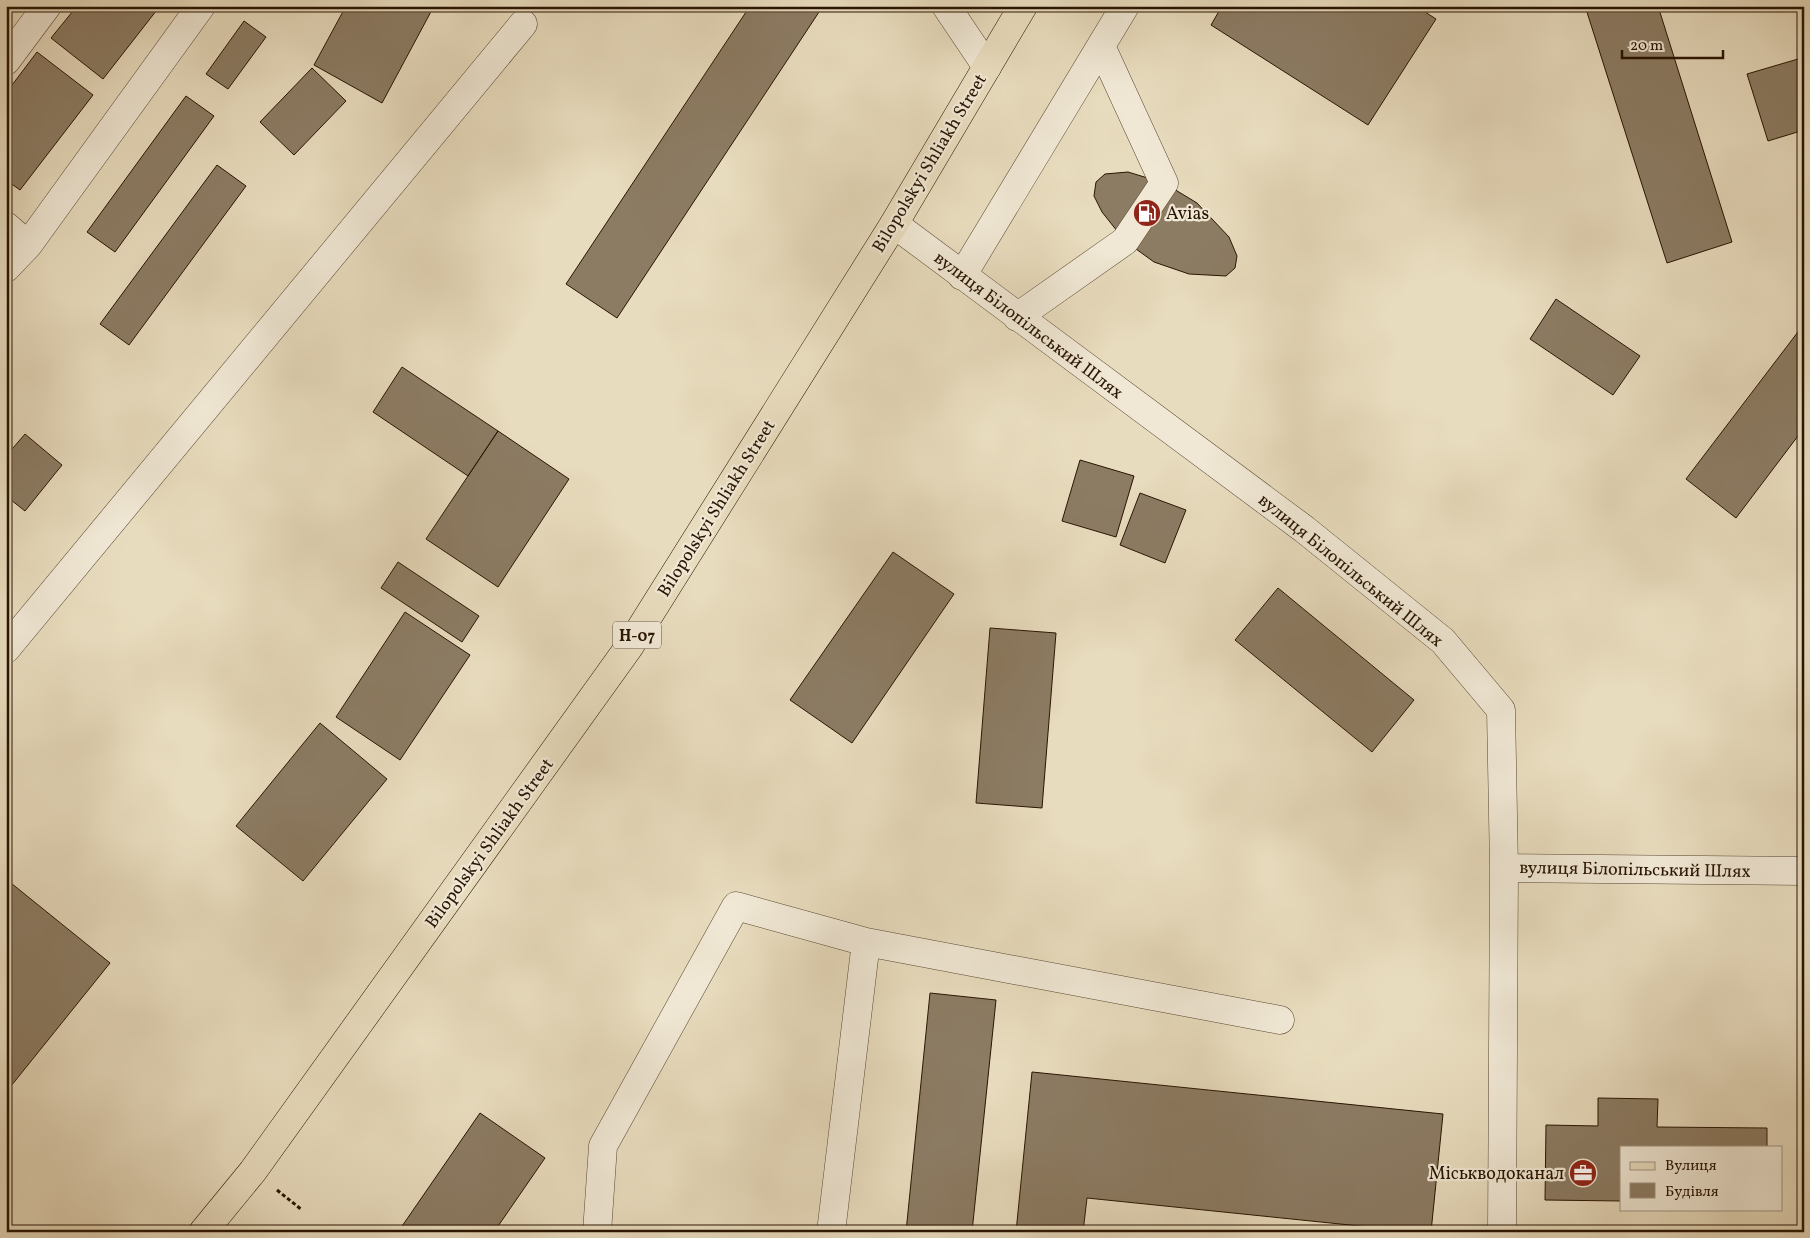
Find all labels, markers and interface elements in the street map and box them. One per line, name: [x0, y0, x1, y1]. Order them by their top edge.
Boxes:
scale bar: [1622, 28, 1724, 60]
text: 20 m: [1630, 36, 1663, 57]
street label: Bilopolskyi Shliakh Street: [867, 70, 994, 258]
fuel station icon: Avias: [1132, 198, 1162, 228]
place label: Avias: [1166, 202, 1209, 227]
street label: вулиця Білопільський Шлях: [928, 247, 1128, 406]
street label: Bilopolskyi Shliakh Street: [652, 415, 782, 602]
street label: вулиця Білопільський Шлях: [1252, 489, 1448, 654]
road number: Н-07: [613, 622, 661, 648]
street label: Bilopolskyi Shliakh Street: [420, 754, 560, 934]
street label: вулиця Білопільський Шлях: [1519, 856, 1751, 885]
legend: [1620, 1146, 1782, 1210]
text: Вулиця: [1665, 1156, 1717, 1177]
office icon: Міськводоканал: [1568, 1158, 1598, 1188]
place label: Міськводоканал: [1429, 1162, 1564, 1187]
text: Будівля: [1665, 1182, 1719, 1203]

